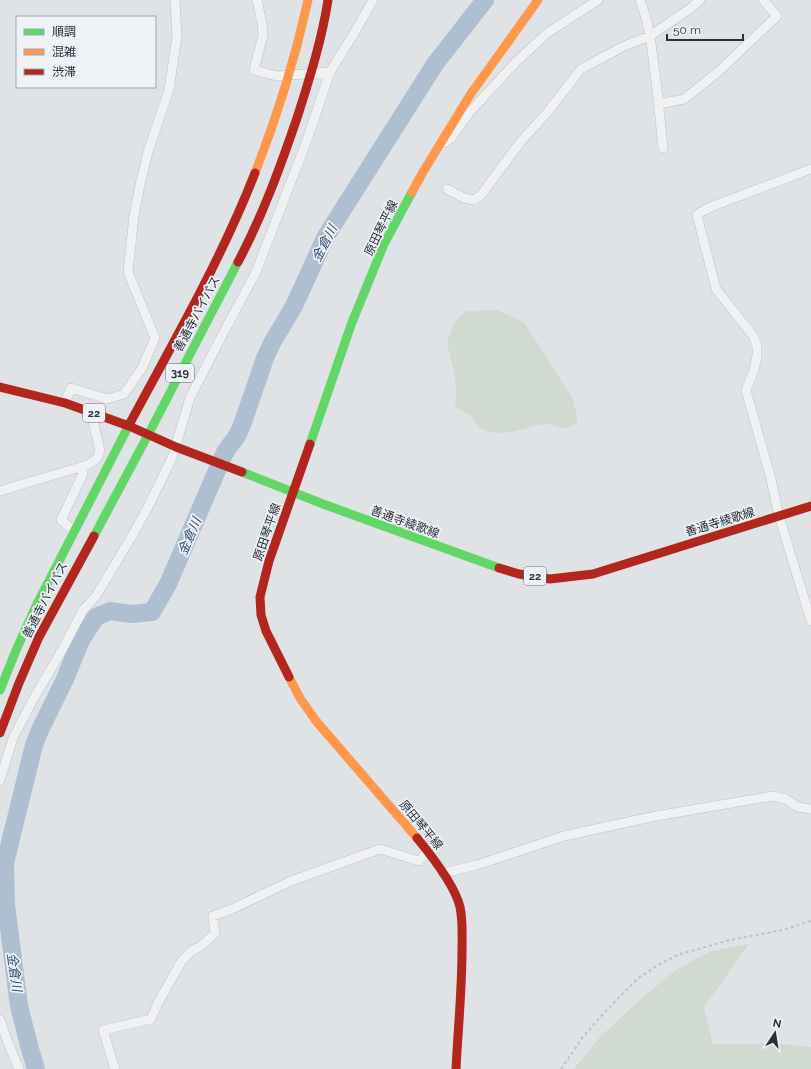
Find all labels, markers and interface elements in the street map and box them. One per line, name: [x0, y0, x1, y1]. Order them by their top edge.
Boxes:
legend: [16, 16, 156, 88]
scale bar: [667, 16, 743, 42]
text: 50 m: [673, 23, 701, 37]
text: 順調: [52, 25, 76, 39]
text: 混雑: [52, 45, 76, 59]
text: 渋滞: [52, 65, 76, 79]
street label: 原田琴平線: [362, 198, 400, 258]
water label: 金倉川: [309, 221, 341, 264]
street label: 善通寺バイパス: [171, 274, 223, 354]
road number: 319: [166, 364, 194, 382]
road number: 22: [83, 404, 105, 422]
street label: 原田琴平線: [251, 501, 283, 563]
street label: 善通寺綾歌線: [369, 503, 441, 541]
street label: 善通寺綾歌線: [684, 505, 756, 539]
water label: 金倉川: [175, 513, 205, 557]
street label: 善通寺バイパス: [20, 560, 70, 640]
road number: 22: [524, 567, 546, 585]
street label: 原田琴平線: [396, 798, 446, 852]
water label: 金倉川: [4, 952, 25, 994]
north arrow: [755, 1013, 795, 1053]
text: N: [772, 1016, 782, 1031]

